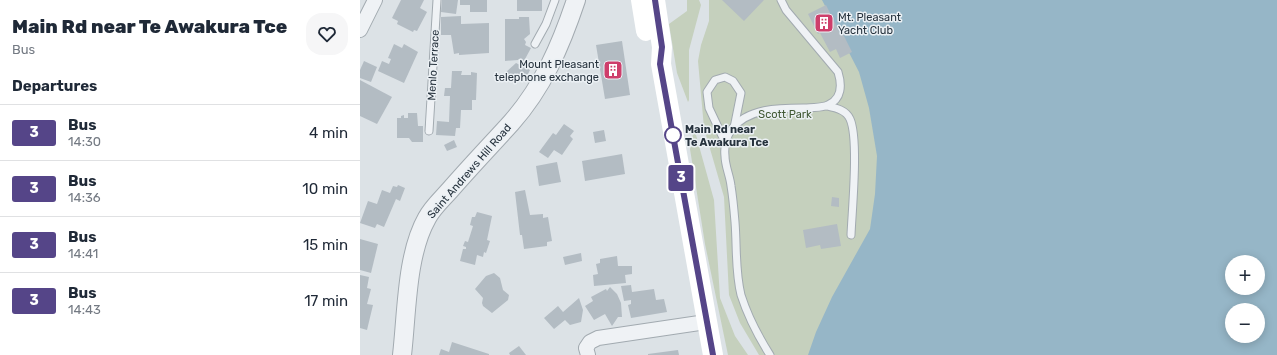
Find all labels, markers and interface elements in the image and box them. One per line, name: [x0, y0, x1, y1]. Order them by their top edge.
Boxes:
place label: Mt. Pleasant Yacht Club: [838, 11, 902, 37]
building icon: Mt. Pleasant Yacht Club: [813, 12, 835, 34]
button: heart: [306, 13, 348, 55]
text: Main Rd near Te Awakura Tce: [12, 15, 287, 38]
street label: Menlo Terrace: [425, 29, 442, 101]
text: Bus: [12, 42, 35, 57]
place label: Mount Pleasant telephone exchange: [495, 58, 600, 84]
building icon: Mount Pleasant telephone exchange: [602, 59, 624, 81]
text: Departures: [12, 77, 97, 95]
park label: Scott Park: [758, 108, 812, 121]
text: Bus: [68, 116, 96, 134]
street label: Saint Andrews Hill Road: [425, 121, 514, 221]
place label: Main Rd near Te Awakura Tce: [685, 123, 769, 149]
text: 3: [29, 124, 39, 141]
text: 4 min: [309, 124, 348, 142]
marker: Main Rd near Te Awakura Tce: [664, 126, 682, 144]
text: 14:30: [68, 134, 101, 149]
line badge: 3: [668, 165, 694, 191]
text: 3: [676, 169, 686, 186]
text: Bus: [68, 172, 96, 190]
text: 3: [29, 180, 39, 197]
text: 10 min: [302, 180, 348, 198]
text: 14:36: [68, 190, 101, 205]
text: Bus: [68, 228, 96, 246]
text: 3: [29, 236, 39, 253]
text: 15 min: [303, 236, 348, 254]
text: 14:41: [68, 246, 98, 261]
map controls: [1225, 255, 1265, 343]
button: +: [1225, 255, 1265, 295]
text: Bus: [68, 284, 96, 302]
text: 3: [29, 292, 39, 309]
text: 17 min: [304, 292, 348, 310]
text: 14:43: [68, 302, 101, 317]
button: −: [1225, 303, 1265, 343]

